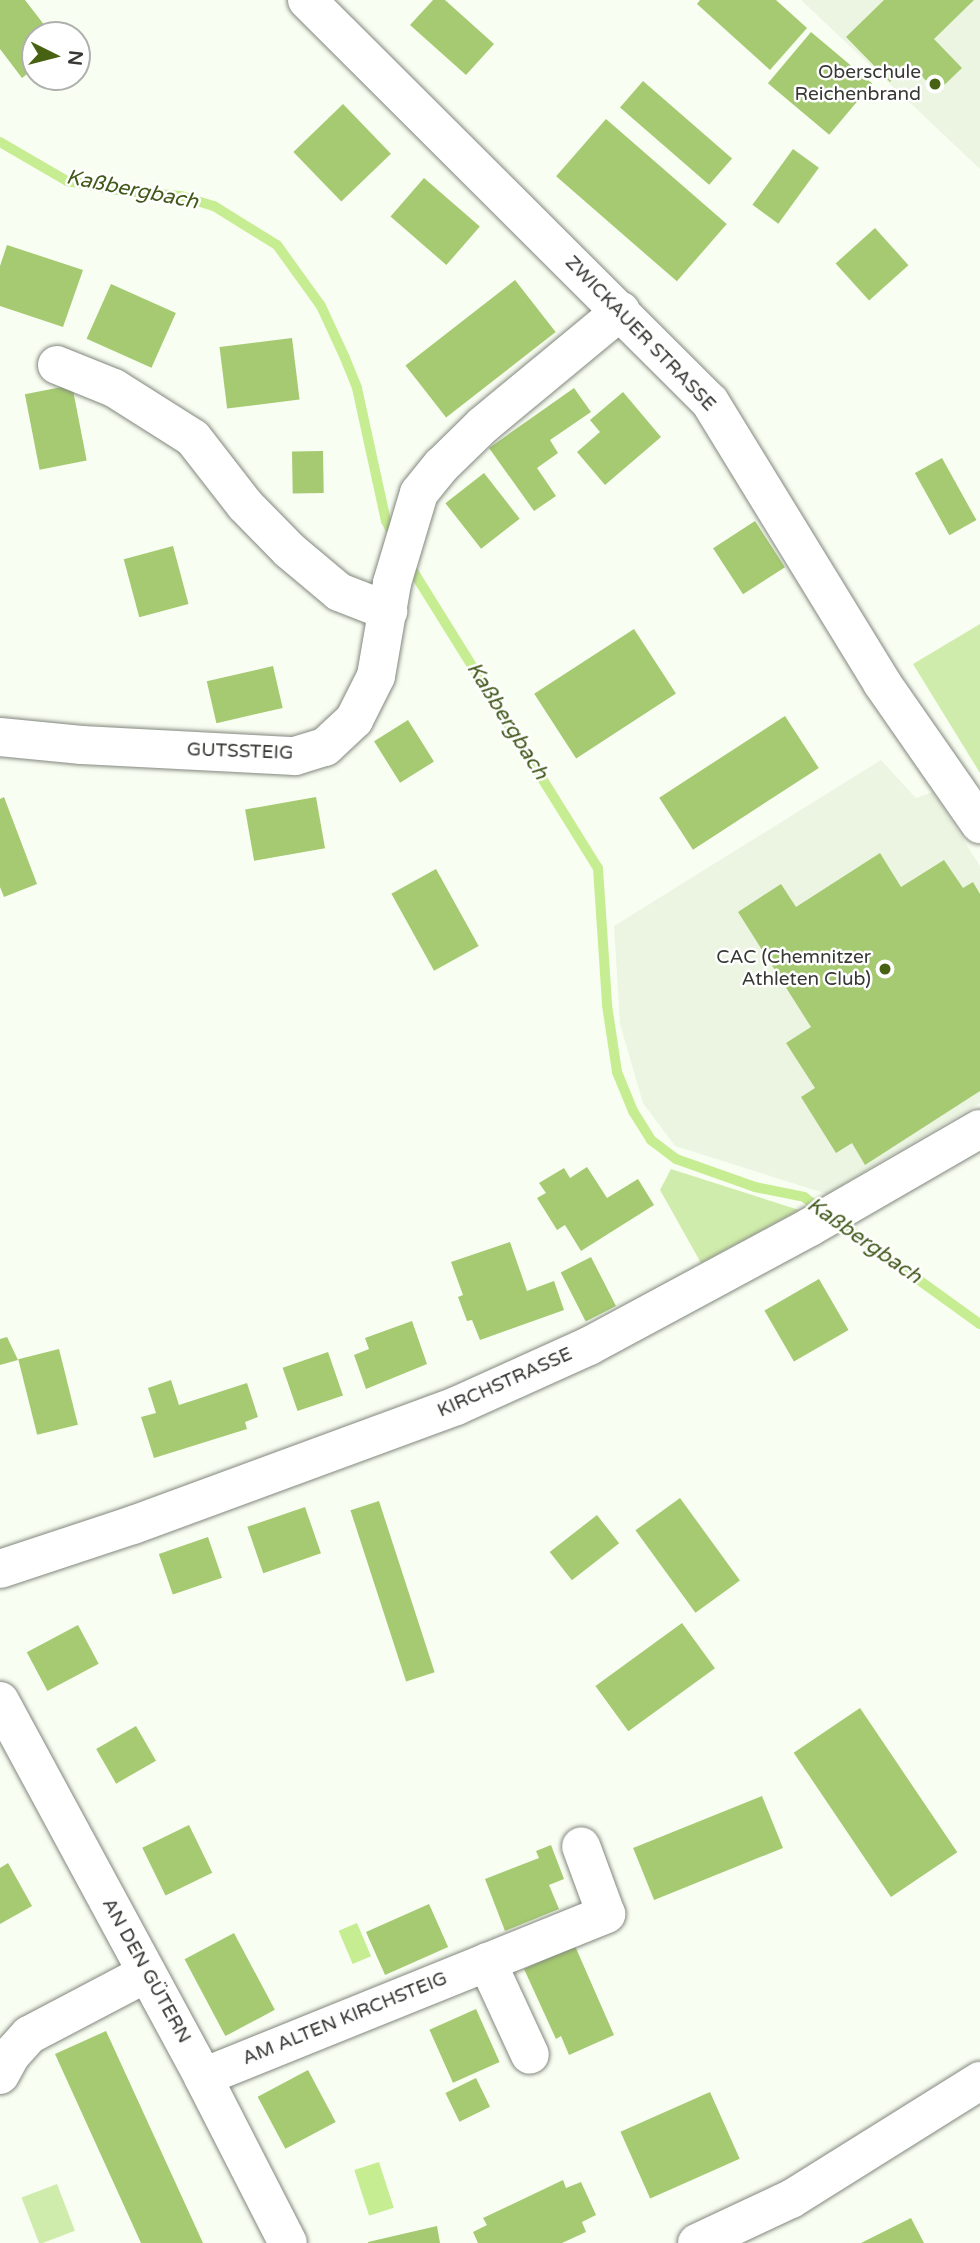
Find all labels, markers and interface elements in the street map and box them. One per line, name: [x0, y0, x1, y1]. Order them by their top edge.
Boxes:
north arrow: [21, 21, 91, 91]
text: N: [63, 49, 87, 67]
place label: Oberschule Reichenbrand: [794, 62, 921, 106]
marker: Oberschule Reichenbrand: [927, 76, 943, 92]
water label: Kaßbergbach: [64, 165, 200, 215]
street label: ZWICKAUER STRASSE: [560, 252, 720, 416]
water label: Kaßbergbach: [461, 658, 553, 784]
street label: GUTSSTEIG: [186, 739, 294, 765]
place label: CAC (Chemnitzer Athleten Club): [716, 947, 871, 991]
marker: CAC (Chemnitzer Athleten Club): [877, 961, 893, 977]
water label: Kaßbergbach: [802, 1192, 926, 1290]
street label: KIRCHSTRASSE: [434, 1343, 576, 1423]
street label: AN DEN GÜTERN: [97, 1895, 195, 2047]
street label: AM ALTEN KIRCHSTEIG: [239, 1967, 451, 2071]

